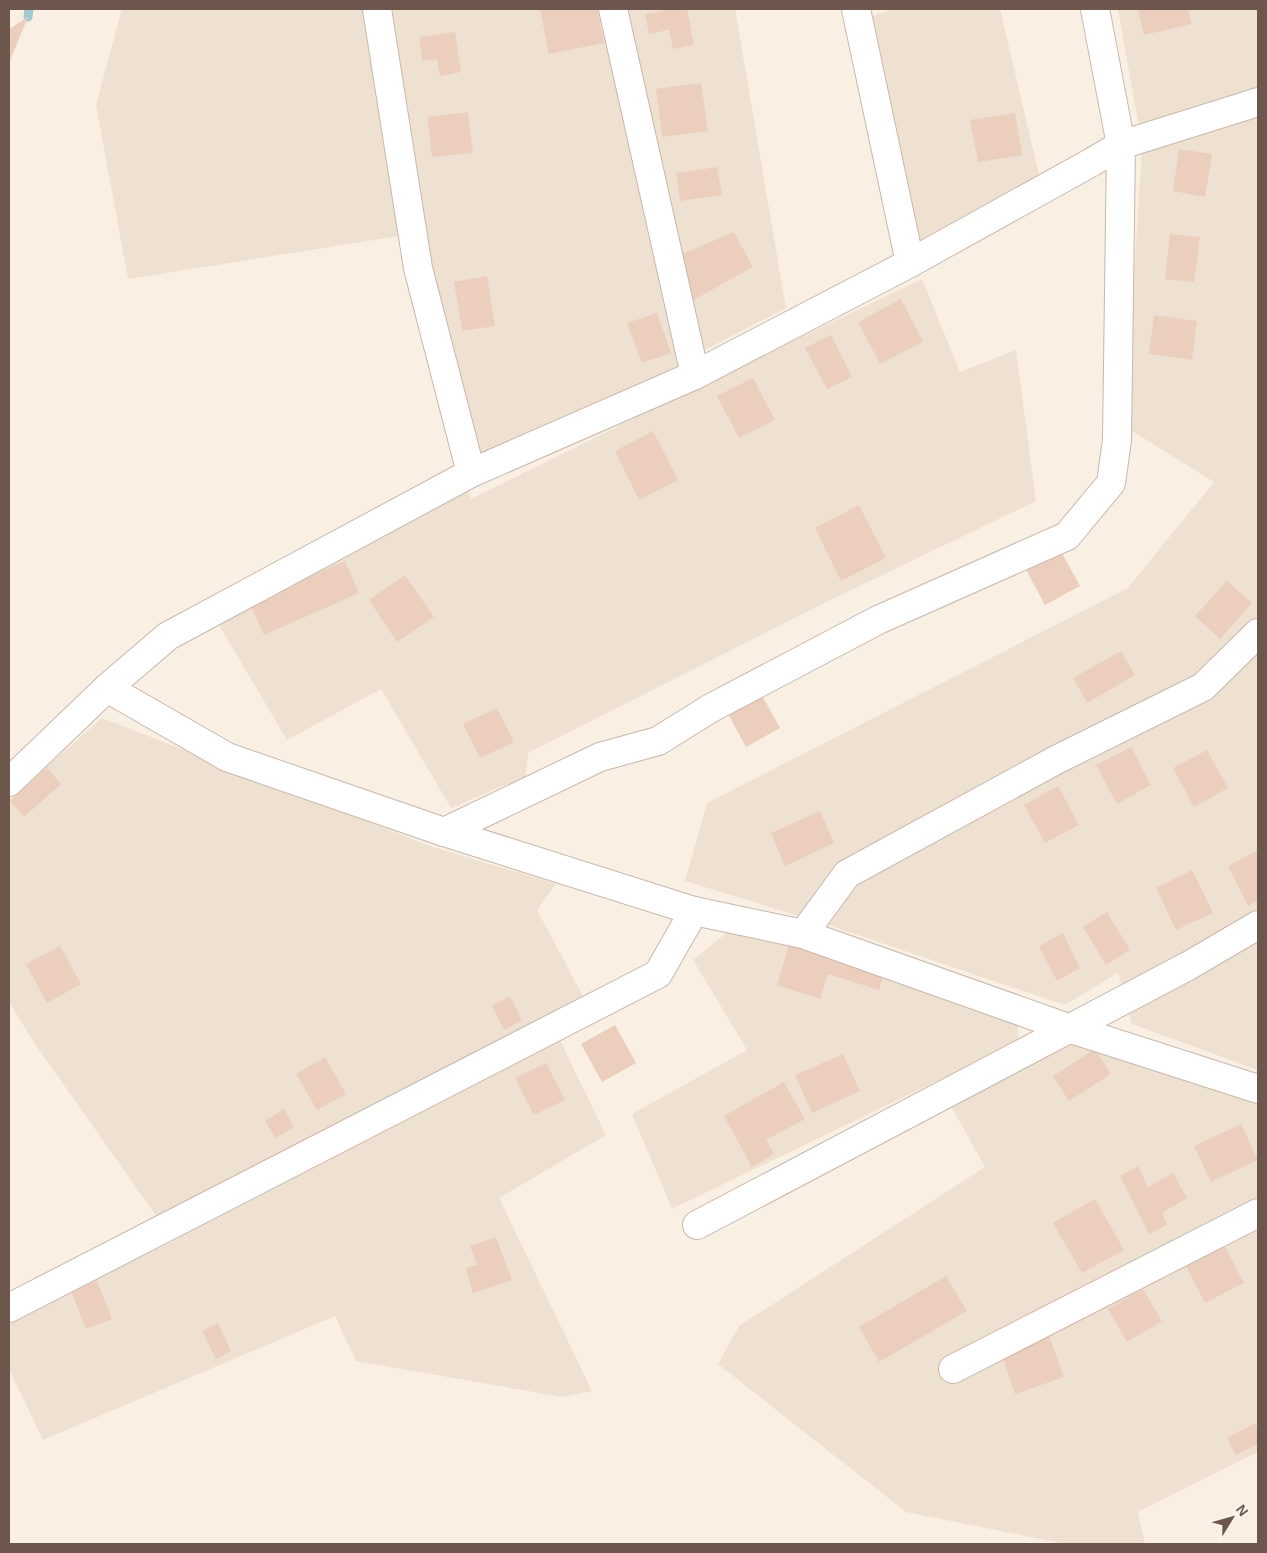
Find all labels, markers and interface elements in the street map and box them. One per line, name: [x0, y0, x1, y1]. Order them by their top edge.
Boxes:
north arrow: [1207, 1493, 1257, 1543]
text: N: [1233, 1501, 1252, 1519]

